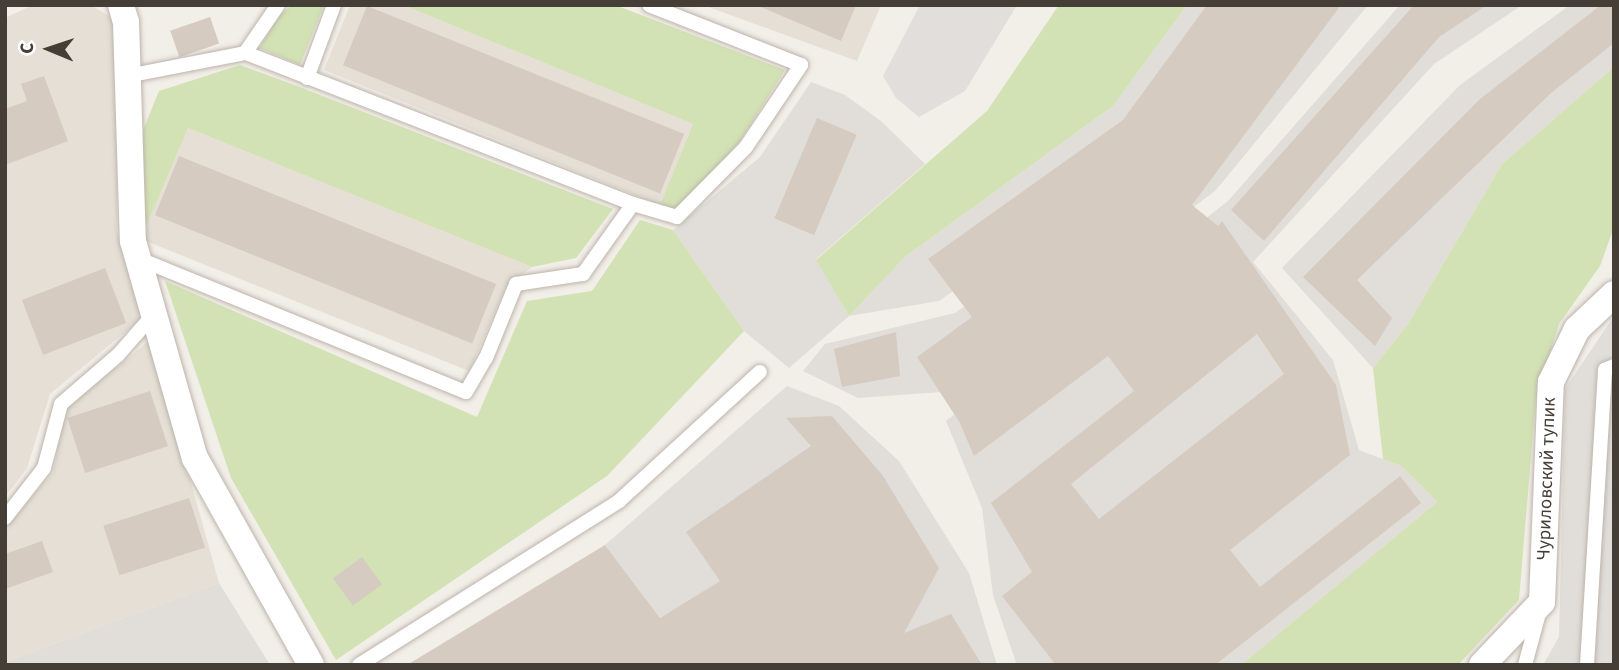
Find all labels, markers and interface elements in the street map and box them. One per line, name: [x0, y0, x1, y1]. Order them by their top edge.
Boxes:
north arrow: [14, 14, 84, 84]
text: С: [14, 42, 41, 54]
street label: Чуриловский тупик: [1533, 397, 1561, 561]

